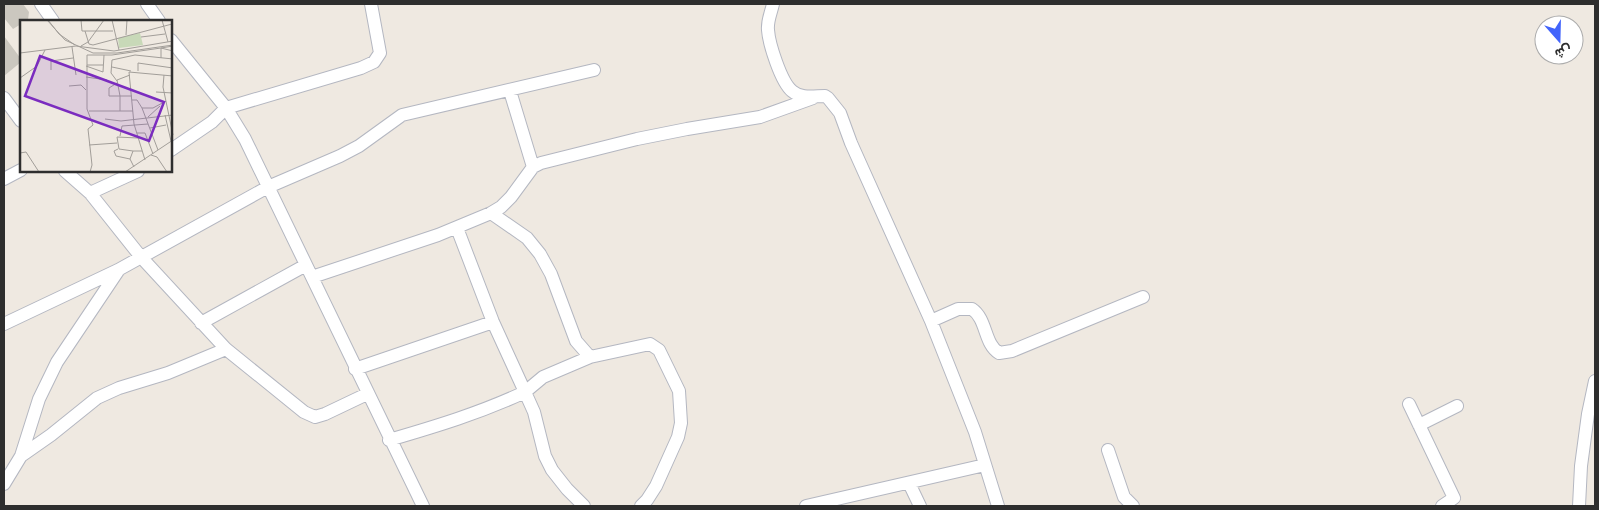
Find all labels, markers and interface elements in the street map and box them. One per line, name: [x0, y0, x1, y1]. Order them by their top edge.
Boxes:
north arrow: [1534, 15, 1584, 65]
inset map: [20, 20, 172, 172]
text: ش: [1552, 40, 1575, 65]

